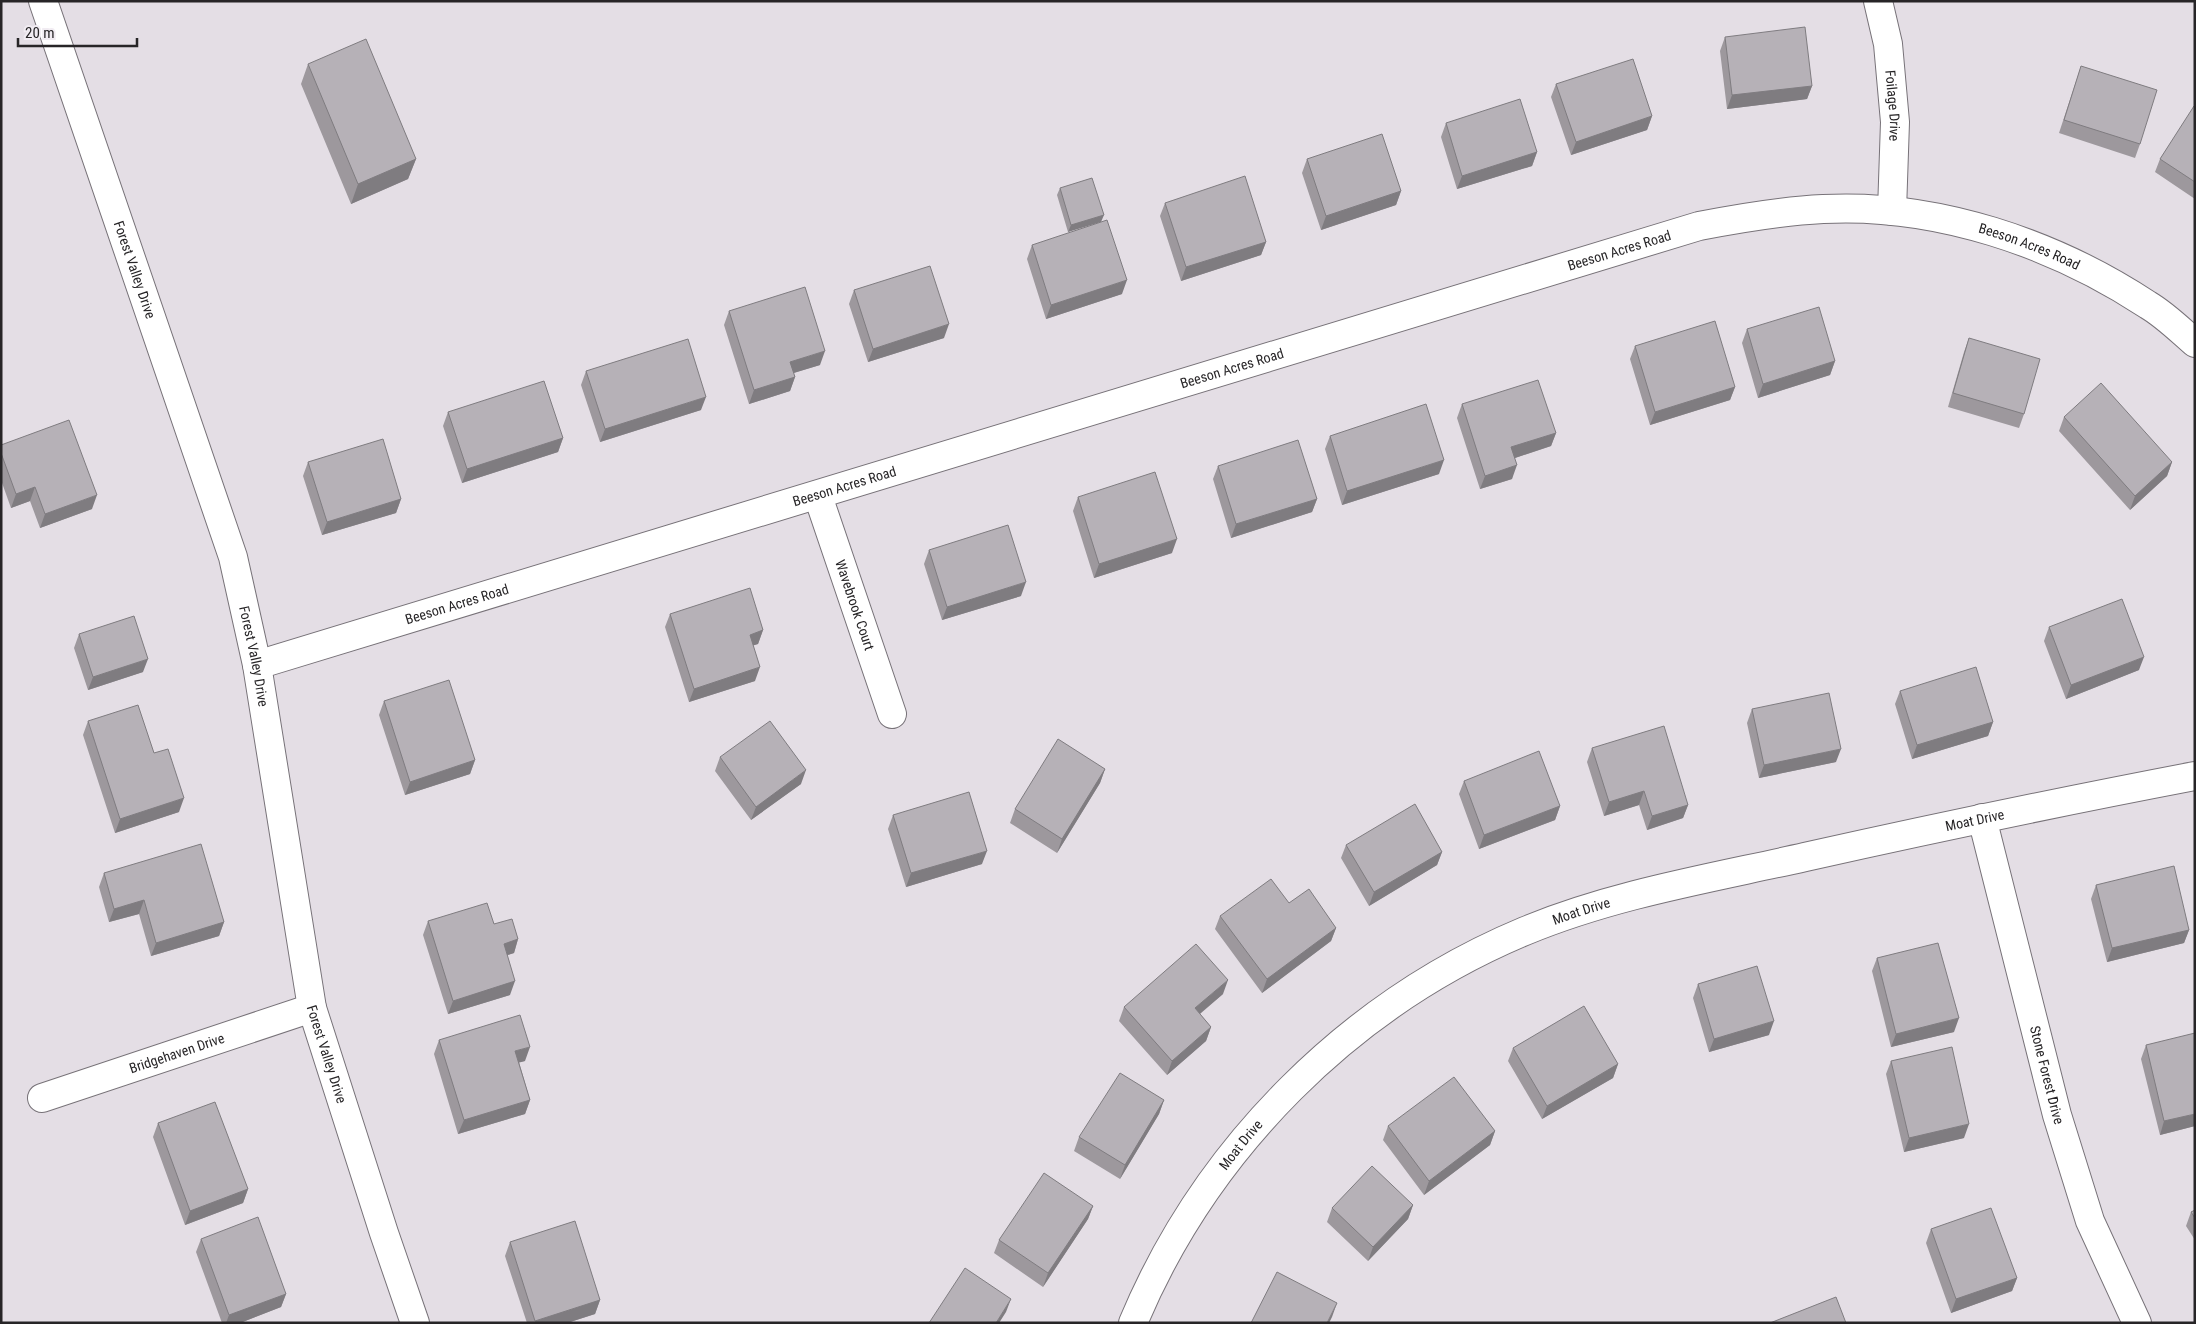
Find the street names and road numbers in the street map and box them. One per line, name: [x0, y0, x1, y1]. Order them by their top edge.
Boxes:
street label: Foilage Drive: [1882, 69, 1903, 142]
street label: Forest Valley Drive: [111, 219, 159, 321]
street label: Beeson Acres Road: [1977, 220, 2083, 273]
street label: Beeson Acres Road: [1566, 227, 1673, 274]
street label: Beeson Acres Road: [1178, 345, 1285, 391]
street label: Beeson Acres Road: [791, 463, 898, 509]
street label: Wavebrook Court: [832, 557, 878, 652]
street label: Beeson Acres Road: [403, 581, 511, 627]
street label: Forest Valley Drive: [236, 604, 272, 708]
street label: Moat Drive: [1944, 806, 2006, 834]
street label: Moat Drive: [1550, 894, 1612, 928]
street label: Forest Valley Drive: [304, 1003, 350, 1106]
street label: Stone Forest Drive: [2027, 1024, 2067, 1127]
street label: Bridgehaven Drive: [127, 1030, 227, 1076]
street label: Moat Drive: [1216, 1116, 1266, 1173]

